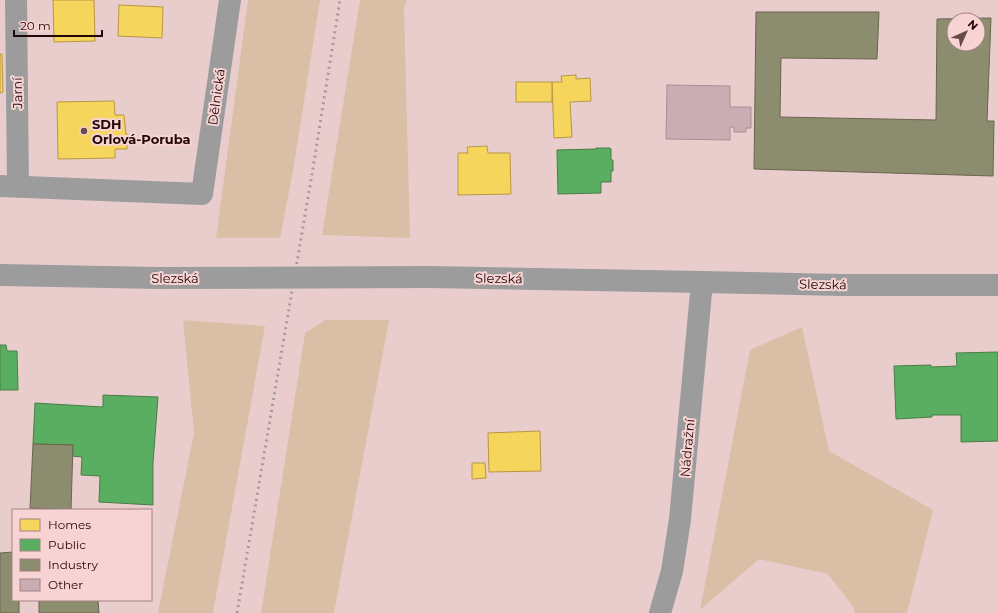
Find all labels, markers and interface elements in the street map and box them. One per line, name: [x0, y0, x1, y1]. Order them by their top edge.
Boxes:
scale bar: [14, 12, 102, 38]
north arrow: [946, 12, 986, 52]
text: N: [965, 17, 981, 33]
text: 20 m: [20, 18, 51, 33]
street label: Dělnická: [204, 68, 228, 126]
street label: Jarní: [9, 77, 25, 110]
place label: SDH Orlová-Poruba: [92, 116, 191, 147]
marker: SDH Orlová-Poruba: [79, 126, 89, 136]
street label: Slezská: [151, 270, 199, 286]
street label: Slezská: [475, 270, 523, 286]
street label: Slezská: [799, 276, 847, 292]
street label: Nádražní: [676, 418, 698, 478]
legend: [12, 509, 152, 601]
text: Homes: [48, 517, 91, 532]
text: Public: [48, 537, 86, 552]
text: Industry: [48, 557, 98, 572]
text: Other: [48, 577, 83, 592]

